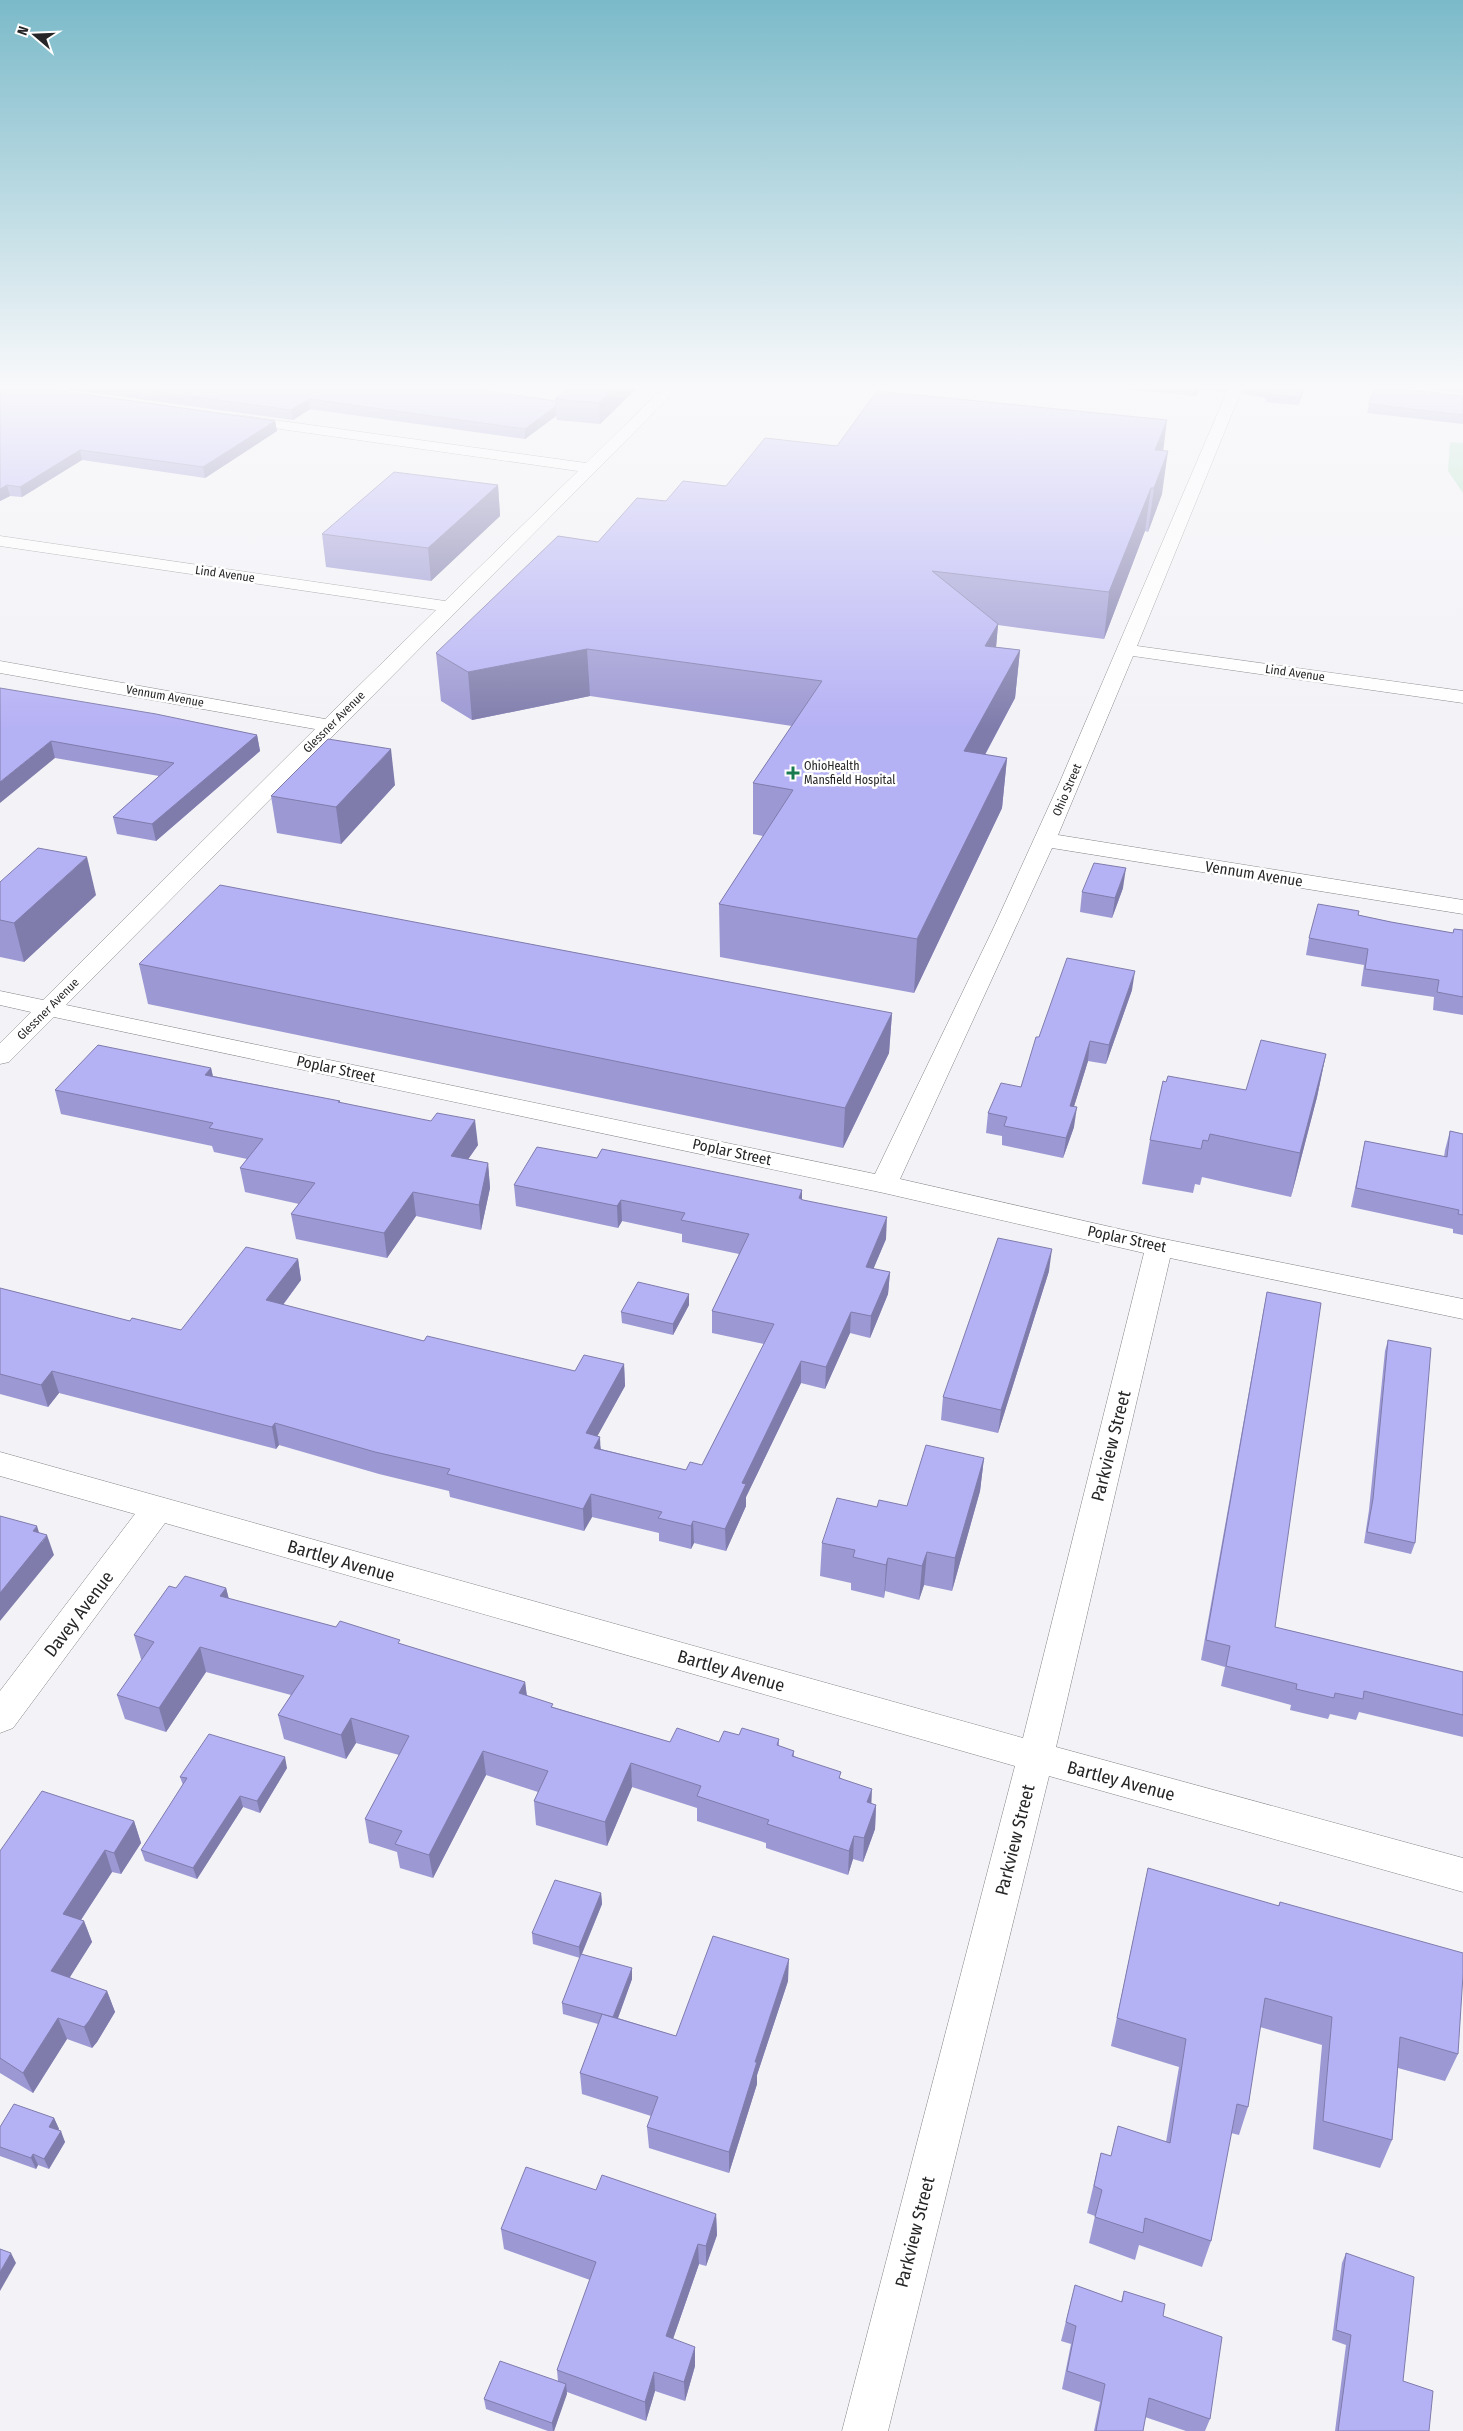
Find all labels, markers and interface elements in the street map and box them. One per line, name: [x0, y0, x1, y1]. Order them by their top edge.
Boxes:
north arrow: [10, 10, 60, 60]
text: N: [14, 24, 33, 38]
street label: Lind Avenue: [194, 563, 256, 585]
street label: Lind Avenue: [1264, 662, 1326, 684]
street label: Vennum Avenue: [125, 682, 205, 710]
street label: Glessner Avenue: [300, 688, 368, 756]
place label: OhioHealth Mansfield Hospital: [804, 759, 895, 787]
street label: Ohio Street: [1050, 762, 1084, 818]
marker: OhioHealth Mansfield Hospital: [786, 766, 800, 780]
street label: Vennum Avenue: [1204, 857, 1304, 891]
street label: Glessner Avenue: [14, 975, 82, 1043]
street label: Poplar Street: [295, 1052, 377, 1086]
street label: Poplar Street: [691, 1135, 773, 1169]
street label: Poplar Street: [1086, 1222, 1168, 1256]
street label: Parkview Street: [1087, 1388, 1135, 1504]
street label: Bartley Avenue: [285, 1535, 397, 1587]
street label: Davey Avenue: [40, 1567, 119, 1661]
street label: Bartley Avenue: [675, 1645, 787, 1697]
street label: Bartley Avenue: [1065, 1756, 1177, 1806]
street label: Parkview Street: [991, 1782, 1039, 1898]
street label: Parkview Street: [891, 2174, 939, 2290]

